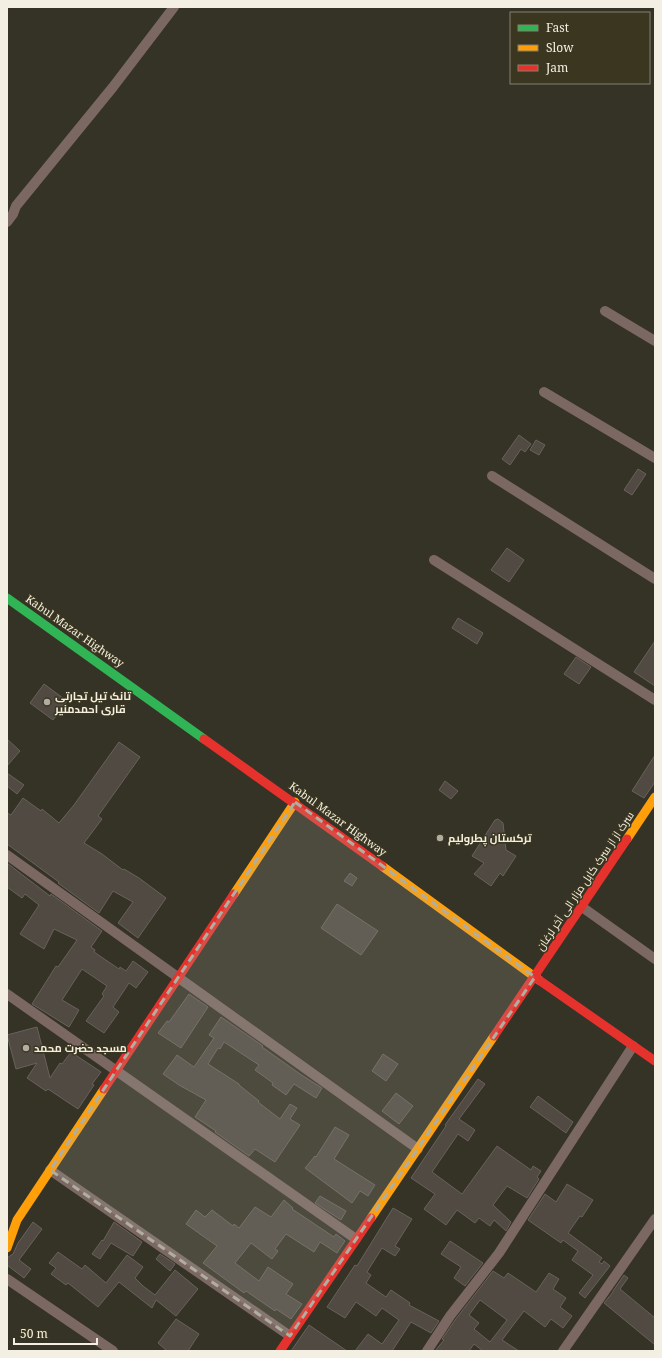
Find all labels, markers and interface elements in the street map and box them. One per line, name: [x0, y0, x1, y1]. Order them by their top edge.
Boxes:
legend: [510, 12, 650, 84]
text: Fast: [546, 19, 569, 36]
text: Slow: [546, 39, 574, 56]
text: Jam: [545, 59, 568, 76]
street label: Kabul Mazar Highway: [23, 591, 128, 671]
place label: تانک تیل تجارتی قاری احمدمنیر: [54, 688, 132, 716]
marker: تانک تیل تجارتی قاری احمدمنیر: [42, 697, 52, 707]
street label: Kabul Mazar Highway: [287, 778, 391, 860]
street label: سرک از از سرک کابل مزار الی آخر لرغان: [532, 808, 637, 953]
place label: ترکستان پطرولیم: [448, 830, 532, 847]
marker: ترکستان پطرولیم: [435, 833, 445, 843]
place label: مسجد حضرت محمد: [34, 1040, 127, 1055]
marker: مسجد حضرت محمد: [21, 1043, 31, 1053]
scale bar: [14, 1320, 97, 1346]
text: 50 m: [20, 1325, 48, 1342]

